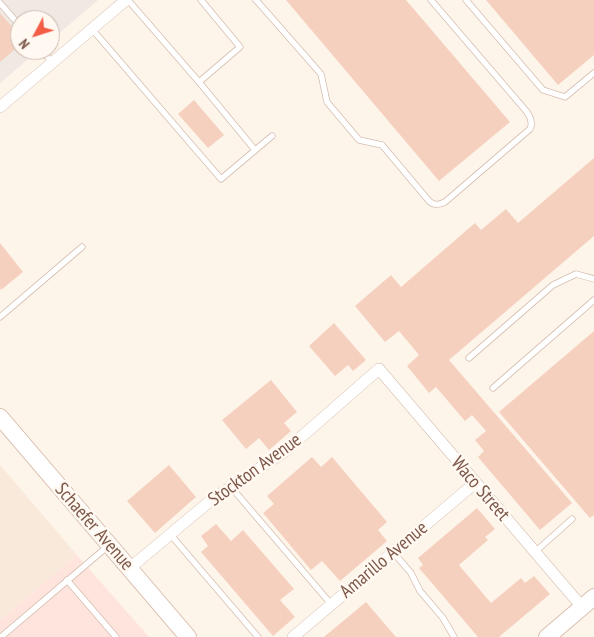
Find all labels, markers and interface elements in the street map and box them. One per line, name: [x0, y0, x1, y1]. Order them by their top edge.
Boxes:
north arrow: [10, 10, 60, 60]
text: N: [15, 35, 34, 53]
street label: Stockton Avenue: [204, 429, 306, 511]
street label: Waco Street: [446, 452, 514, 526]
street label: Schaefer Avenue: [50, 479, 138, 575]
street label: Amarillo Avenue: [336, 517, 432, 603]

